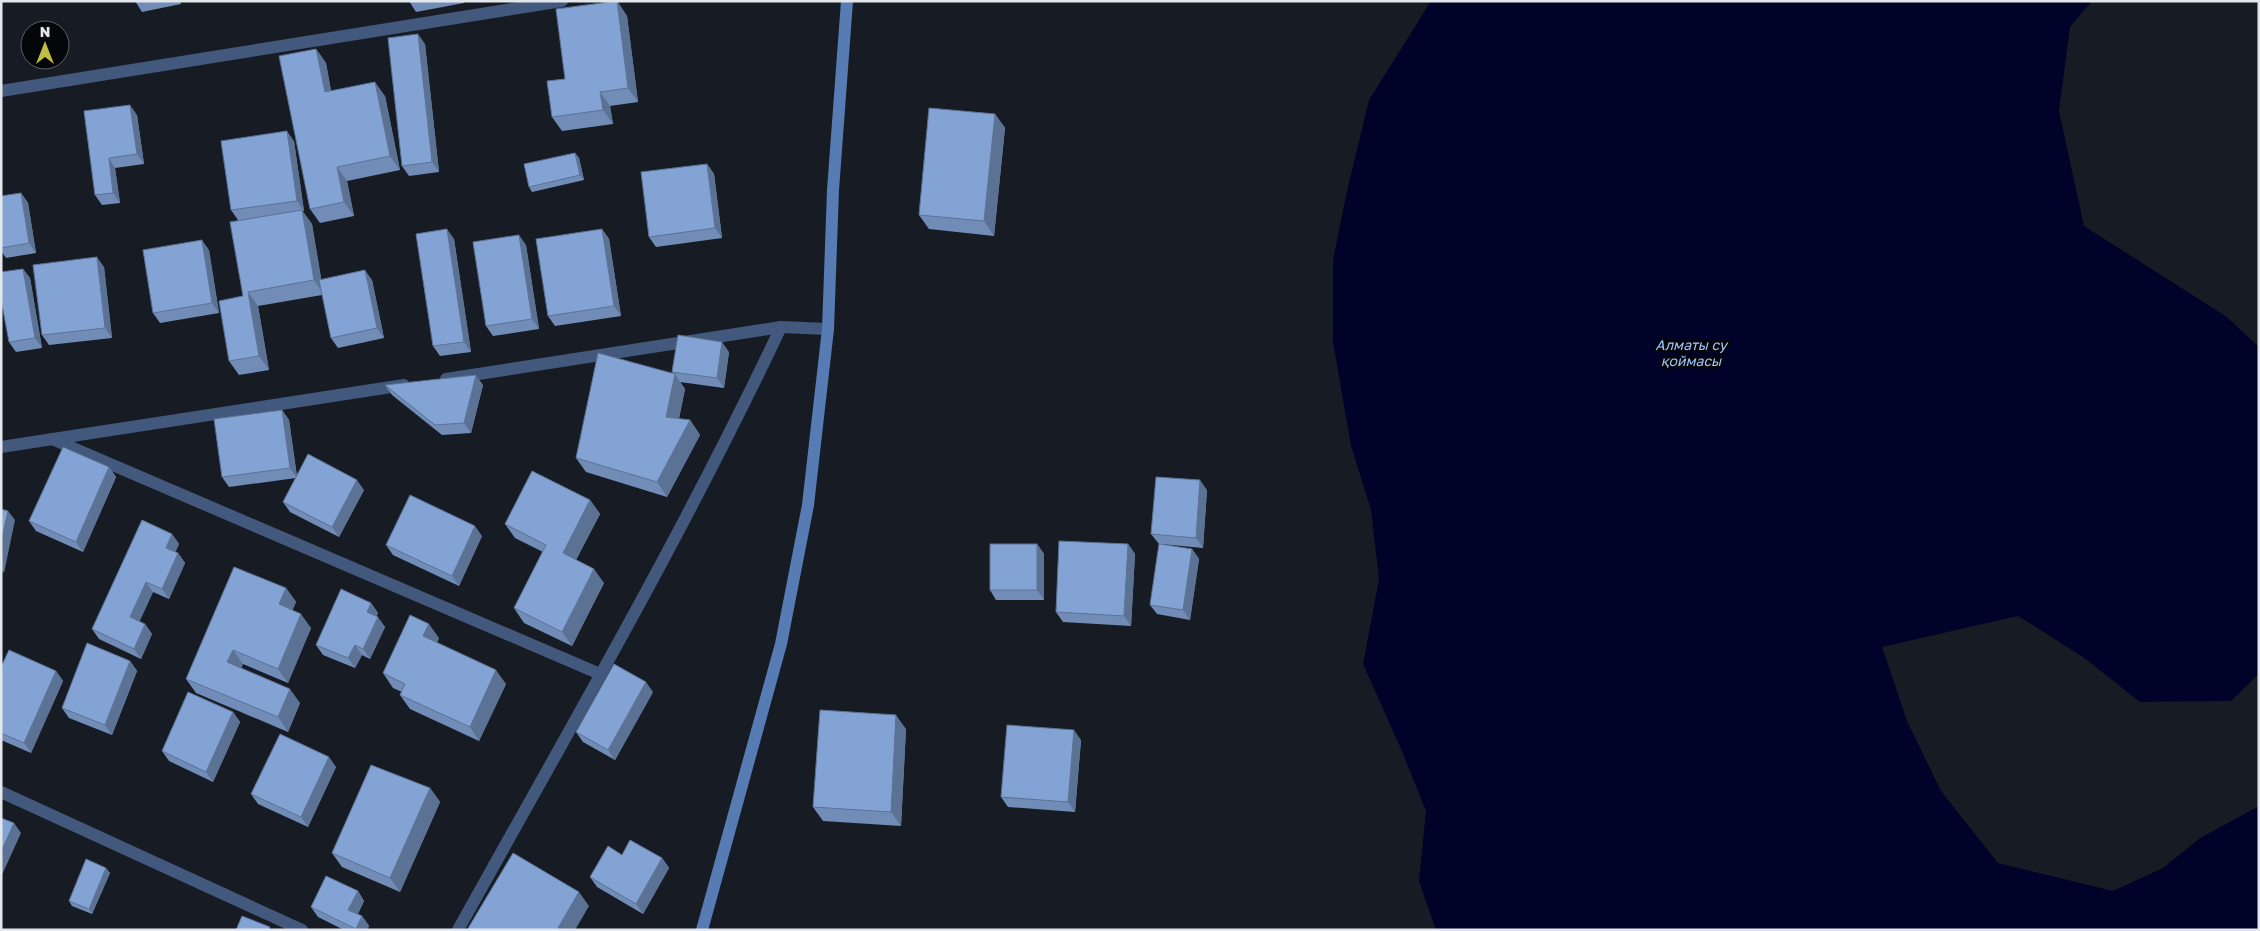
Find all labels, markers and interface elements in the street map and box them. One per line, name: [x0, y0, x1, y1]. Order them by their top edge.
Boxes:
north arrow: [20, 20, 70, 70]
text: N: [40, 23, 50, 40]
water label: Алматы су қоймасы: [1655, 336, 1729, 369]

